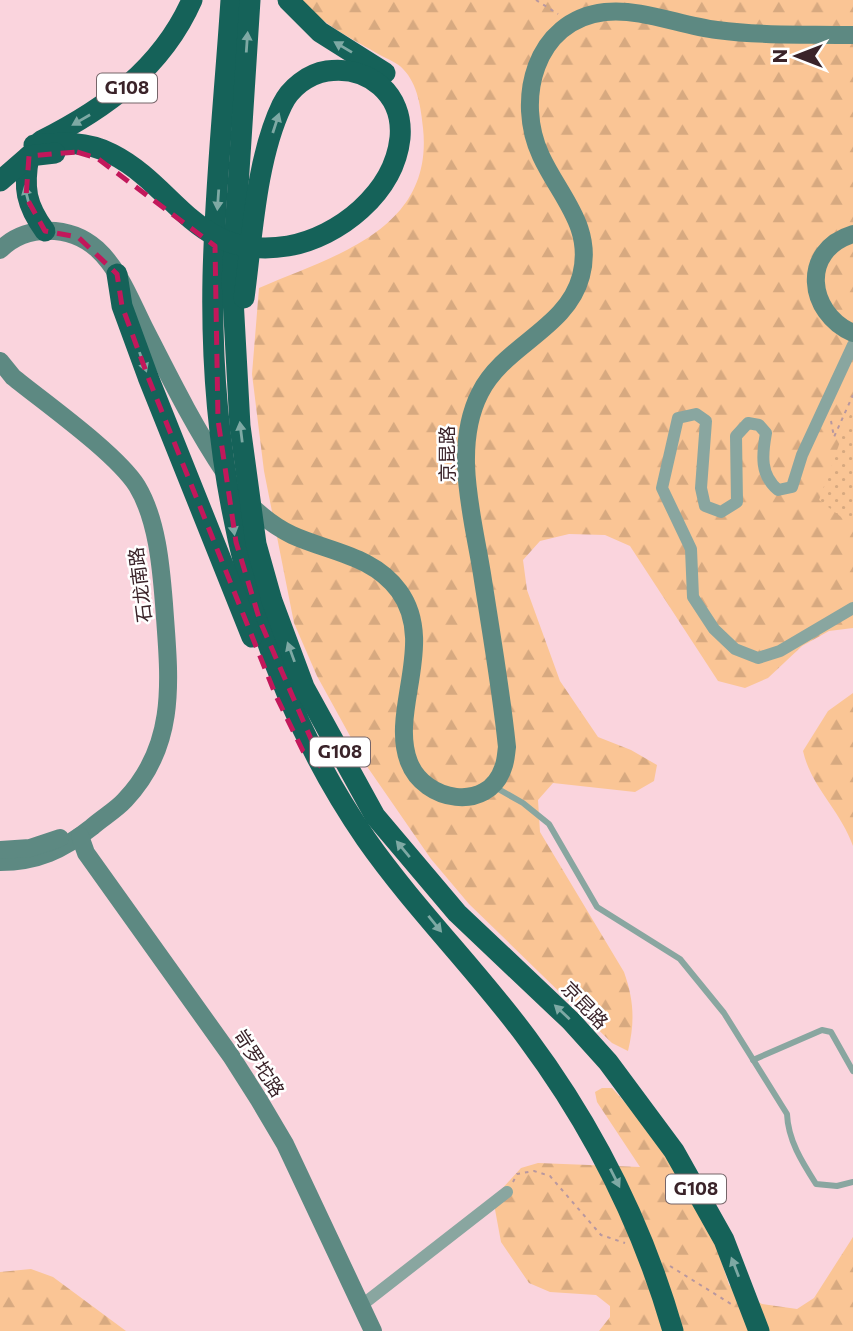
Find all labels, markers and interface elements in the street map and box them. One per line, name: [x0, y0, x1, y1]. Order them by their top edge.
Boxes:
north arrow: [762, 21, 832, 91]
one-way arrow: [242, 30, 253, 52]
one-way arrow: [334, 40, 353, 53]
text: N: [768, 49, 791, 63]
road number: G108: [97, 74, 157, 102]
one-way arrow: [271, 112, 281, 133]
one-way arrow: [72, 114, 91, 126]
one-way arrow: [21, 184, 32, 206]
one-way arrow: [212, 190, 223, 212]
one-way arrow: [137, 352, 148, 373]
one-way arrow: [236, 420, 247, 442]
street label: 京昆路: [435, 425, 458, 483]
one-way arrow: [228, 514, 239, 536]
street label: 石龙南路: [123, 546, 156, 624]
one-way arrow: [286, 642, 297, 663]
road number: G108: [310, 738, 370, 766]
one-way arrow: [396, 841, 411, 858]
one-way arrow: [427, 915, 442, 933]
street label: 京昆路: [557, 976, 613, 1033]
one-way arrow: [554, 1004, 571, 1020]
street label: 岢罗坨路: [229, 1025, 290, 1101]
one-way arrow: [610, 1168, 621, 1188]
road number: G108: [666, 1174, 726, 1204]
one-way arrow: [729, 1257, 740, 1278]

